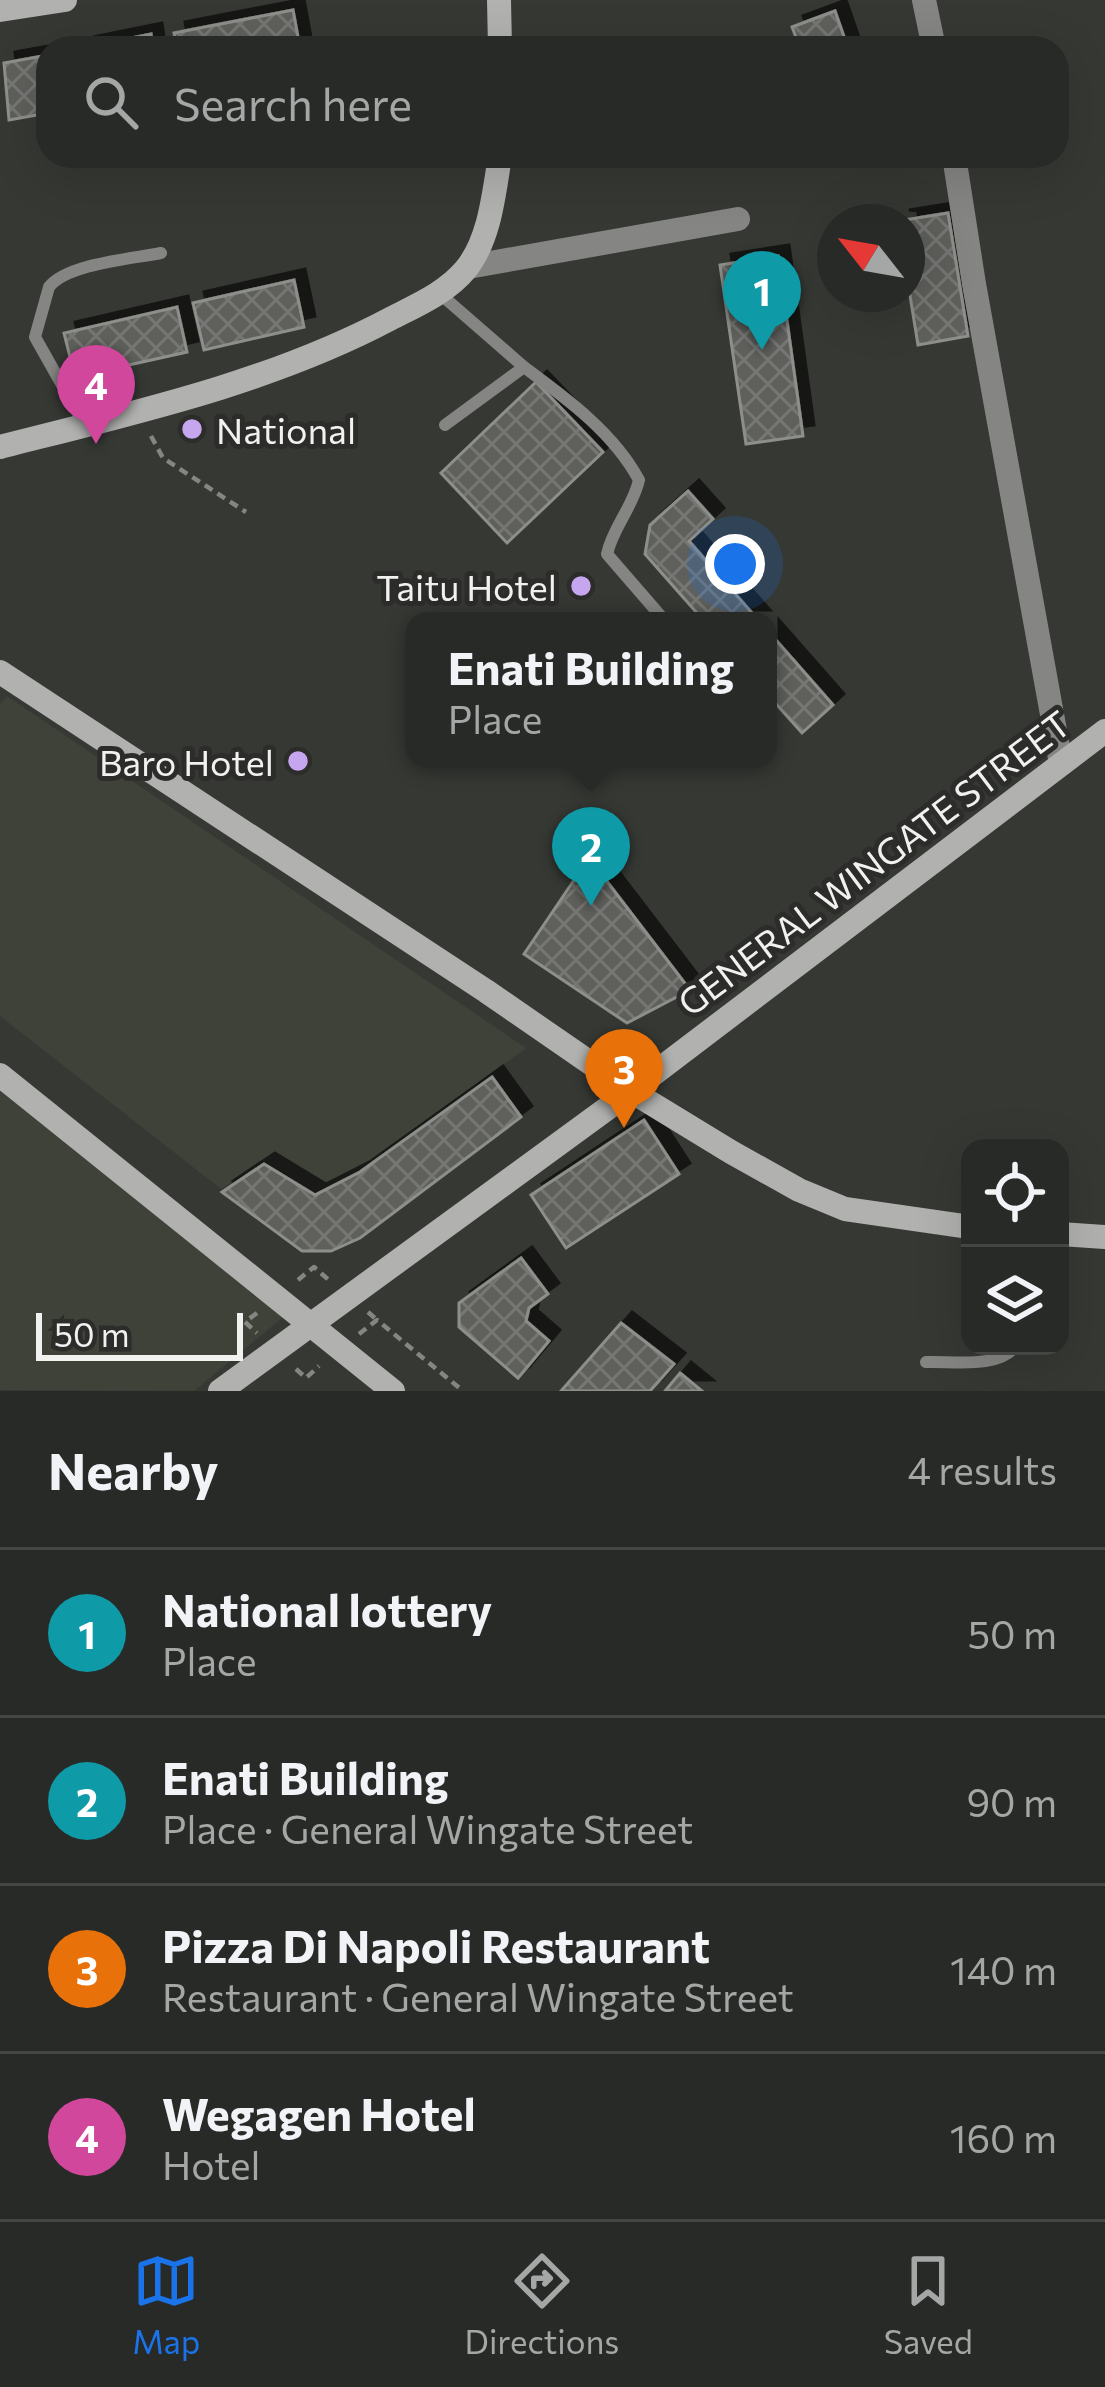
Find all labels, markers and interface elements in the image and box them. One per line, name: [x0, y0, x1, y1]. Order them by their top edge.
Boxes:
search box: [36, 36, 1069, 168]
icon: search: [78, 69, 144, 135]
text: Search here: [174, 75, 412, 130]
north arrow: [817, 204, 925, 312]
pin: 1: [723, 251, 801, 350]
pin: 4: [57, 345, 135, 444]
place label: National: [216, 407, 356, 451]
marker: National: [179, 416, 205, 442]
your location: [705, 534, 765, 594]
place label: Taitu Hotel: [376, 564, 557, 608]
marker: Taitu Hotel: [568, 573, 594, 599]
popup: [405, 612, 777, 768]
text: Enati Building: [448, 639, 734, 694]
text: Place: [448, 694, 542, 742]
street label: GENERAL WINGATE STREET: [668, 700, 1078, 1024]
place label: Baro Hotel: [99, 739, 274, 783]
marker: Baro Hotel: [285, 748, 311, 774]
pin: 2: [552, 807, 630, 906]
pin: 3: [585, 1029, 663, 1128]
map controls: [961, 1139, 1069, 1355]
button: locate: [961, 1139, 1069, 1247]
button: layers: [961, 1247, 1069, 1355]
scale bar: [36, 1307, 243, 1360]
text: 50 m: [54, 1313, 130, 1354]
text: Nearby: [48, 1438, 218, 1501]
text: 4 results: [907, 1445, 1057, 1493]
text: National lottery: [162, 1581, 492, 1636]
text: 1: [78, 1609, 96, 1657]
text: 50 m: [968, 1609, 1057, 1657]
text: Place: [162, 1636, 257, 1684]
text: Enati Building: [162, 1749, 449, 1804]
text: 2: [76, 1777, 98, 1825]
text: 90 m: [966, 1777, 1057, 1825]
text: Place · General Wingate Street: [162, 1804, 693, 1852]
text: Pizza Di Napoli Restaurant: [162, 1917, 710, 1972]
text: 3: [76, 1945, 98, 1993]
text: 140 m: [950, 1945, 1057, 1993]
text: Restaurant · General Wingate Street: [162, 1972, 794, 2020]
text: Wegagen Hotel: [162, 2085, 476, 2140]
text: 4: [75, 2113, 99, 2161]
text: 160 m: [950, 2113, 1057, 2161]
text: Hotel: [162, 2140, 260, 2188]
tab: Map: [132, 2248, 200, 2361]
tab: Directions: [465, 2248, 619, 2361]
tab: Saved: [884, 2248, 973, 2361]

